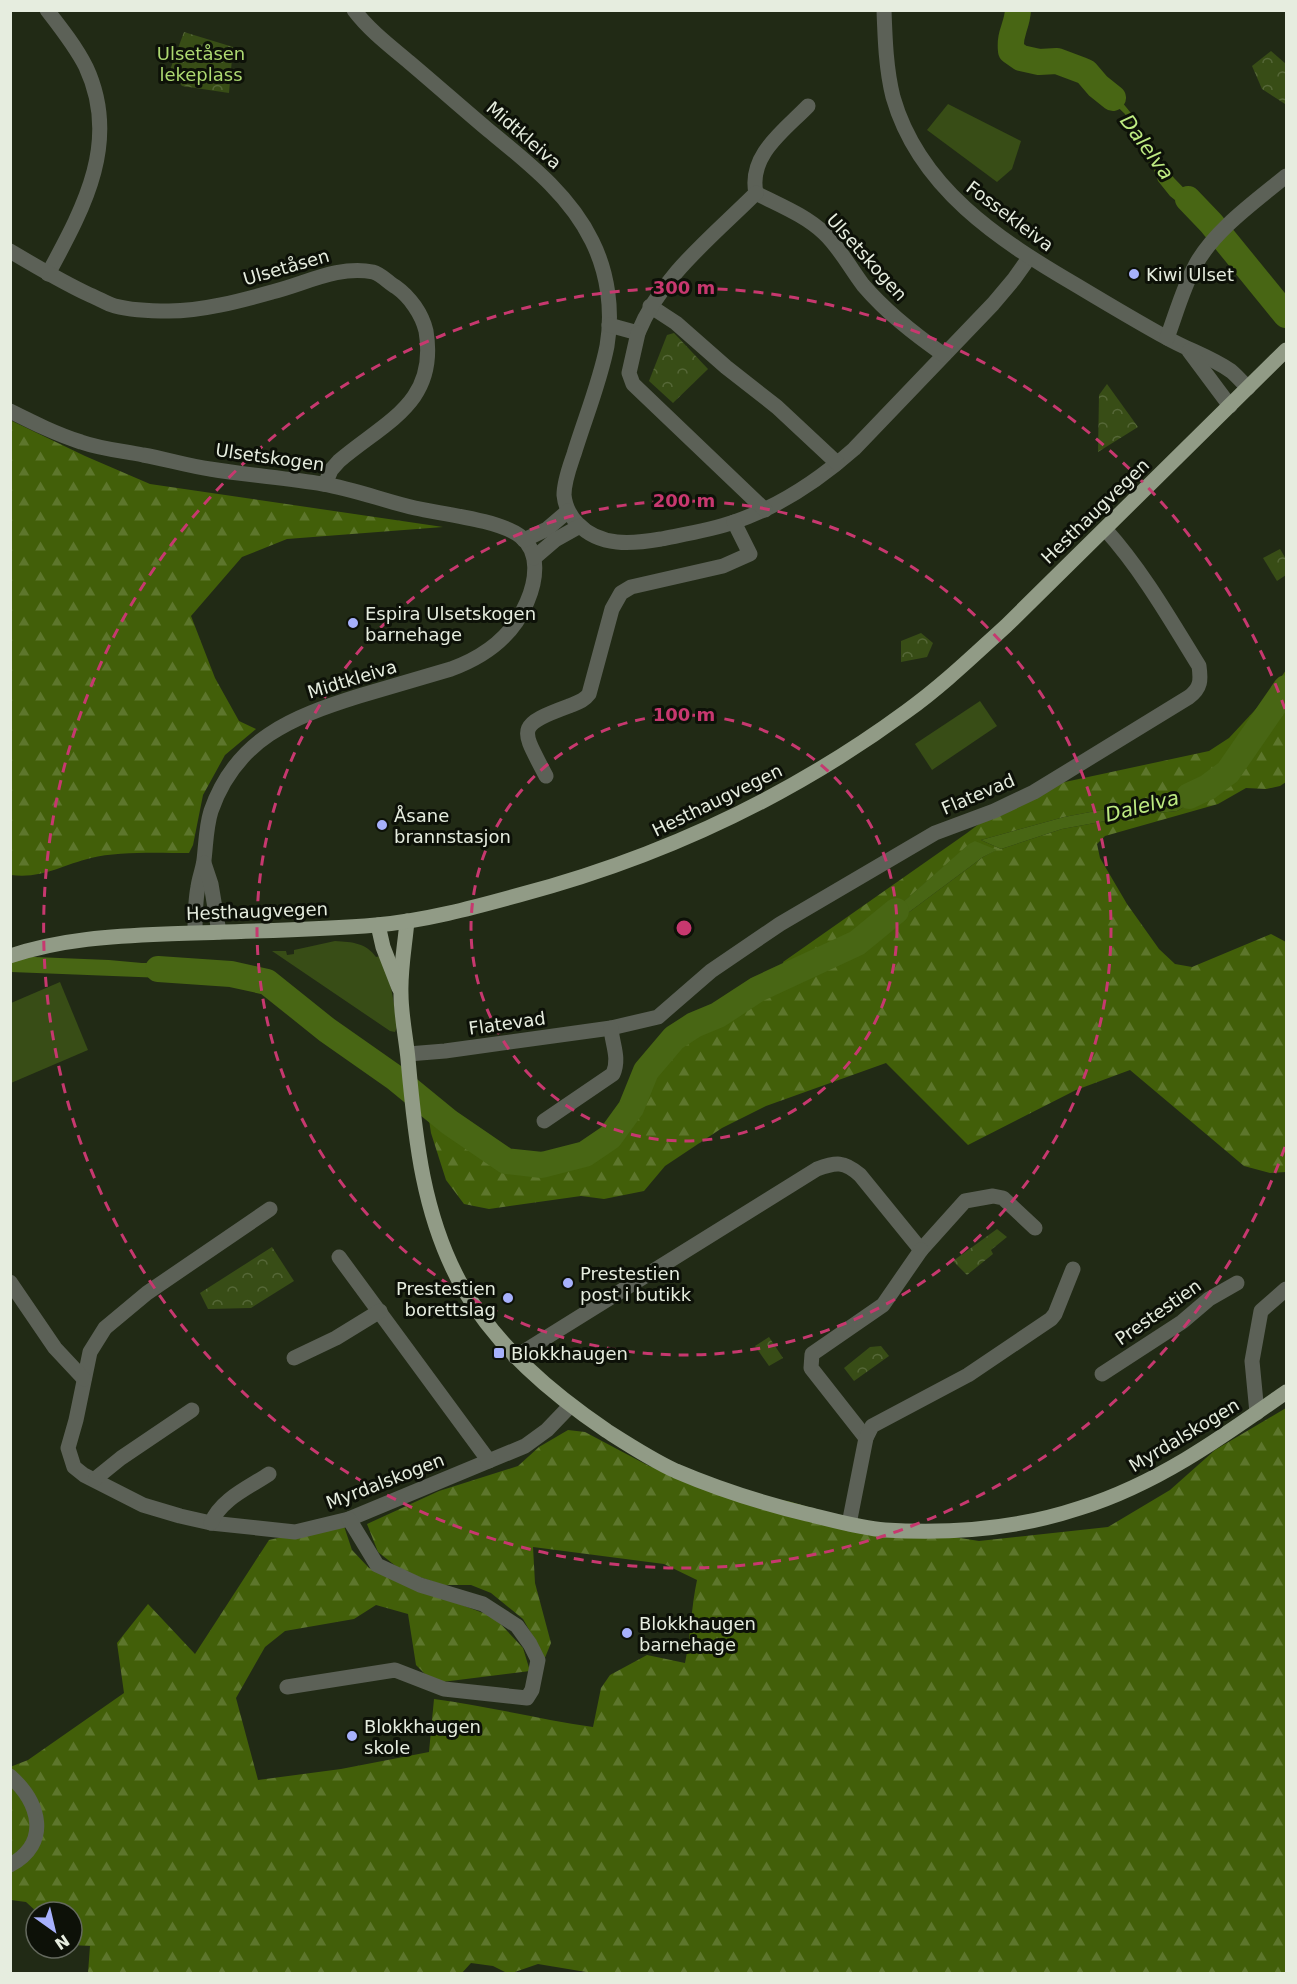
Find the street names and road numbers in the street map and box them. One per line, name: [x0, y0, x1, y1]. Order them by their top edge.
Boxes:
street label: Midtkleiva: [482, 97, 566, 173]
street label: Fossekleiva: [962, 176, 1058, 256]
street label: Ulsetskogen: [822, 209, 912, 305]
street label: Ulsetåsen: [241, 245, 331, 289]
street label: Ulsetskogen: [214, 439, 326, 475]
street label: Hesthaugvegen: [1037, 454, 1153, 568]
street label: Midtkleiva: [305, 655, 399, 703]
street label: Hesthaugvegen: [649, 759, 785, 841]
street label: Flatevad: [938, 769, 1018, 819]
street label: Hesthaugvegen: [186, 898, 328, 924]
street label: Flatevad: [467, 1007, 547, 1039]
street label: Prestestien: [1111, 1275, 1205, 1349]
street label: Myrdalskogen: [1125, 1394, 1243, 1476]
street label: Myrdalskogen: [323, 1449, 447, 1513]

